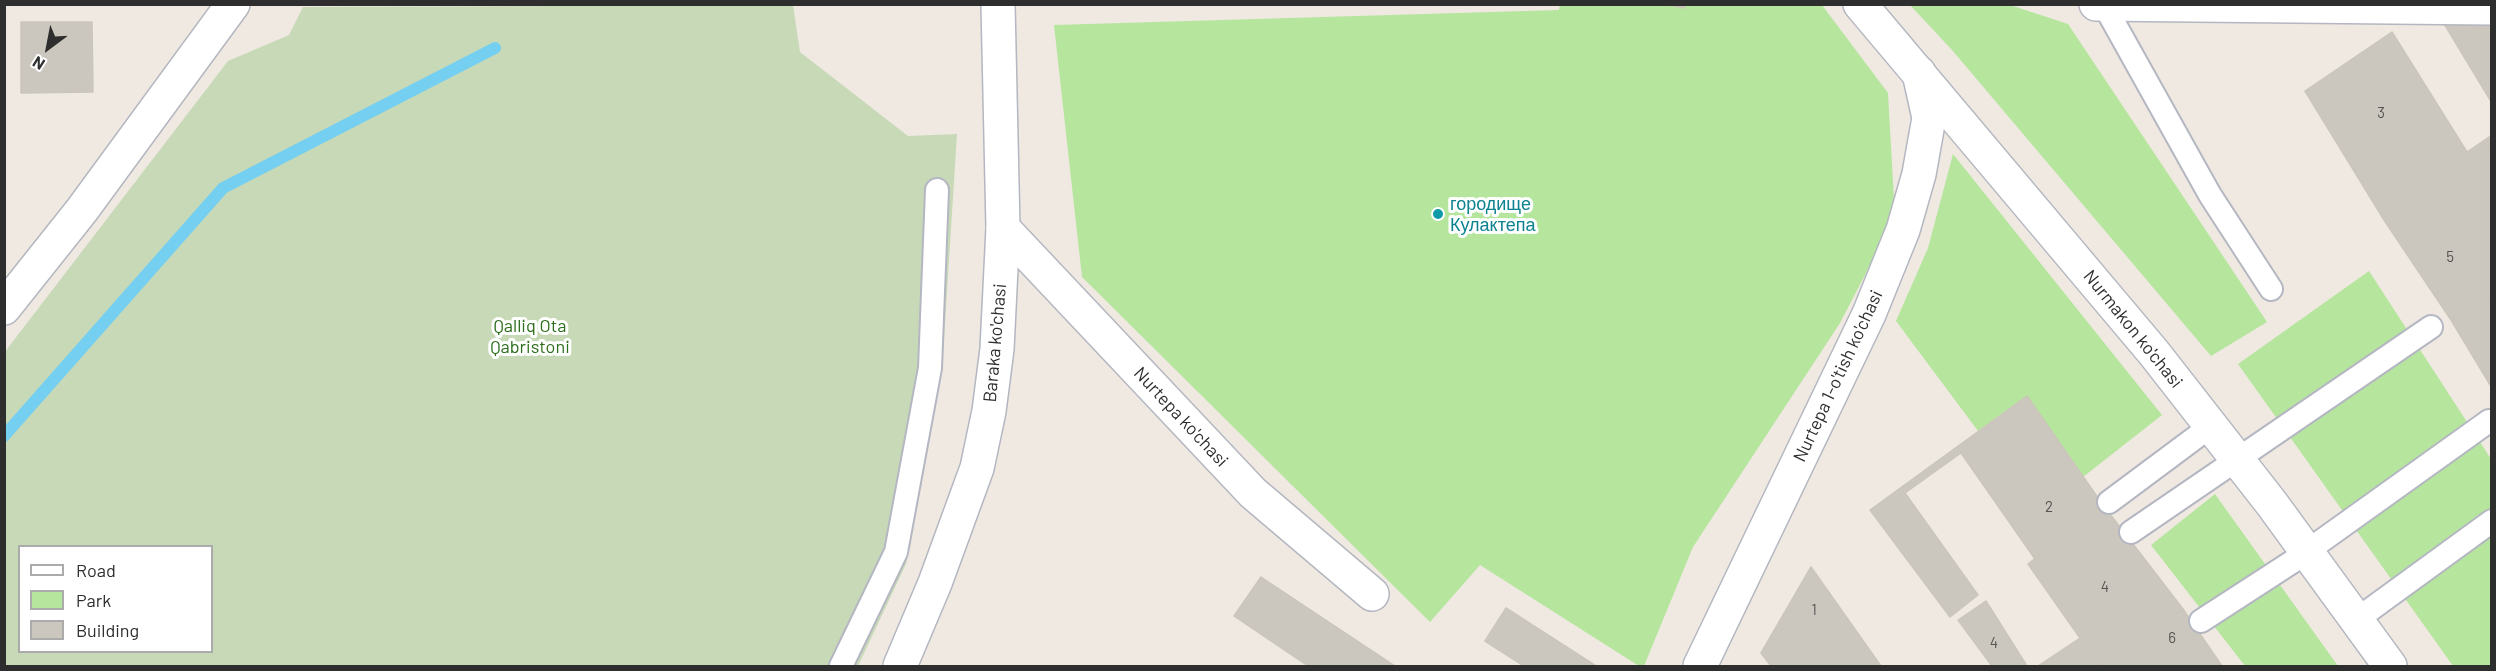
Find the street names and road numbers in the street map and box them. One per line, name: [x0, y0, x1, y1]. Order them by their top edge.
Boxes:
street label: Nurmakon ko'chasi: [2079, 266, 2187, 392]
street label: Baraka ko'chasi: [979, 283, 1011, 403]
street label: Nurtepa 1-o'tish ko'chasi: [1789, 287, 1887, 465]
street label: Nurtepa ko'chasi: [1129, 363, 1233, 471]

